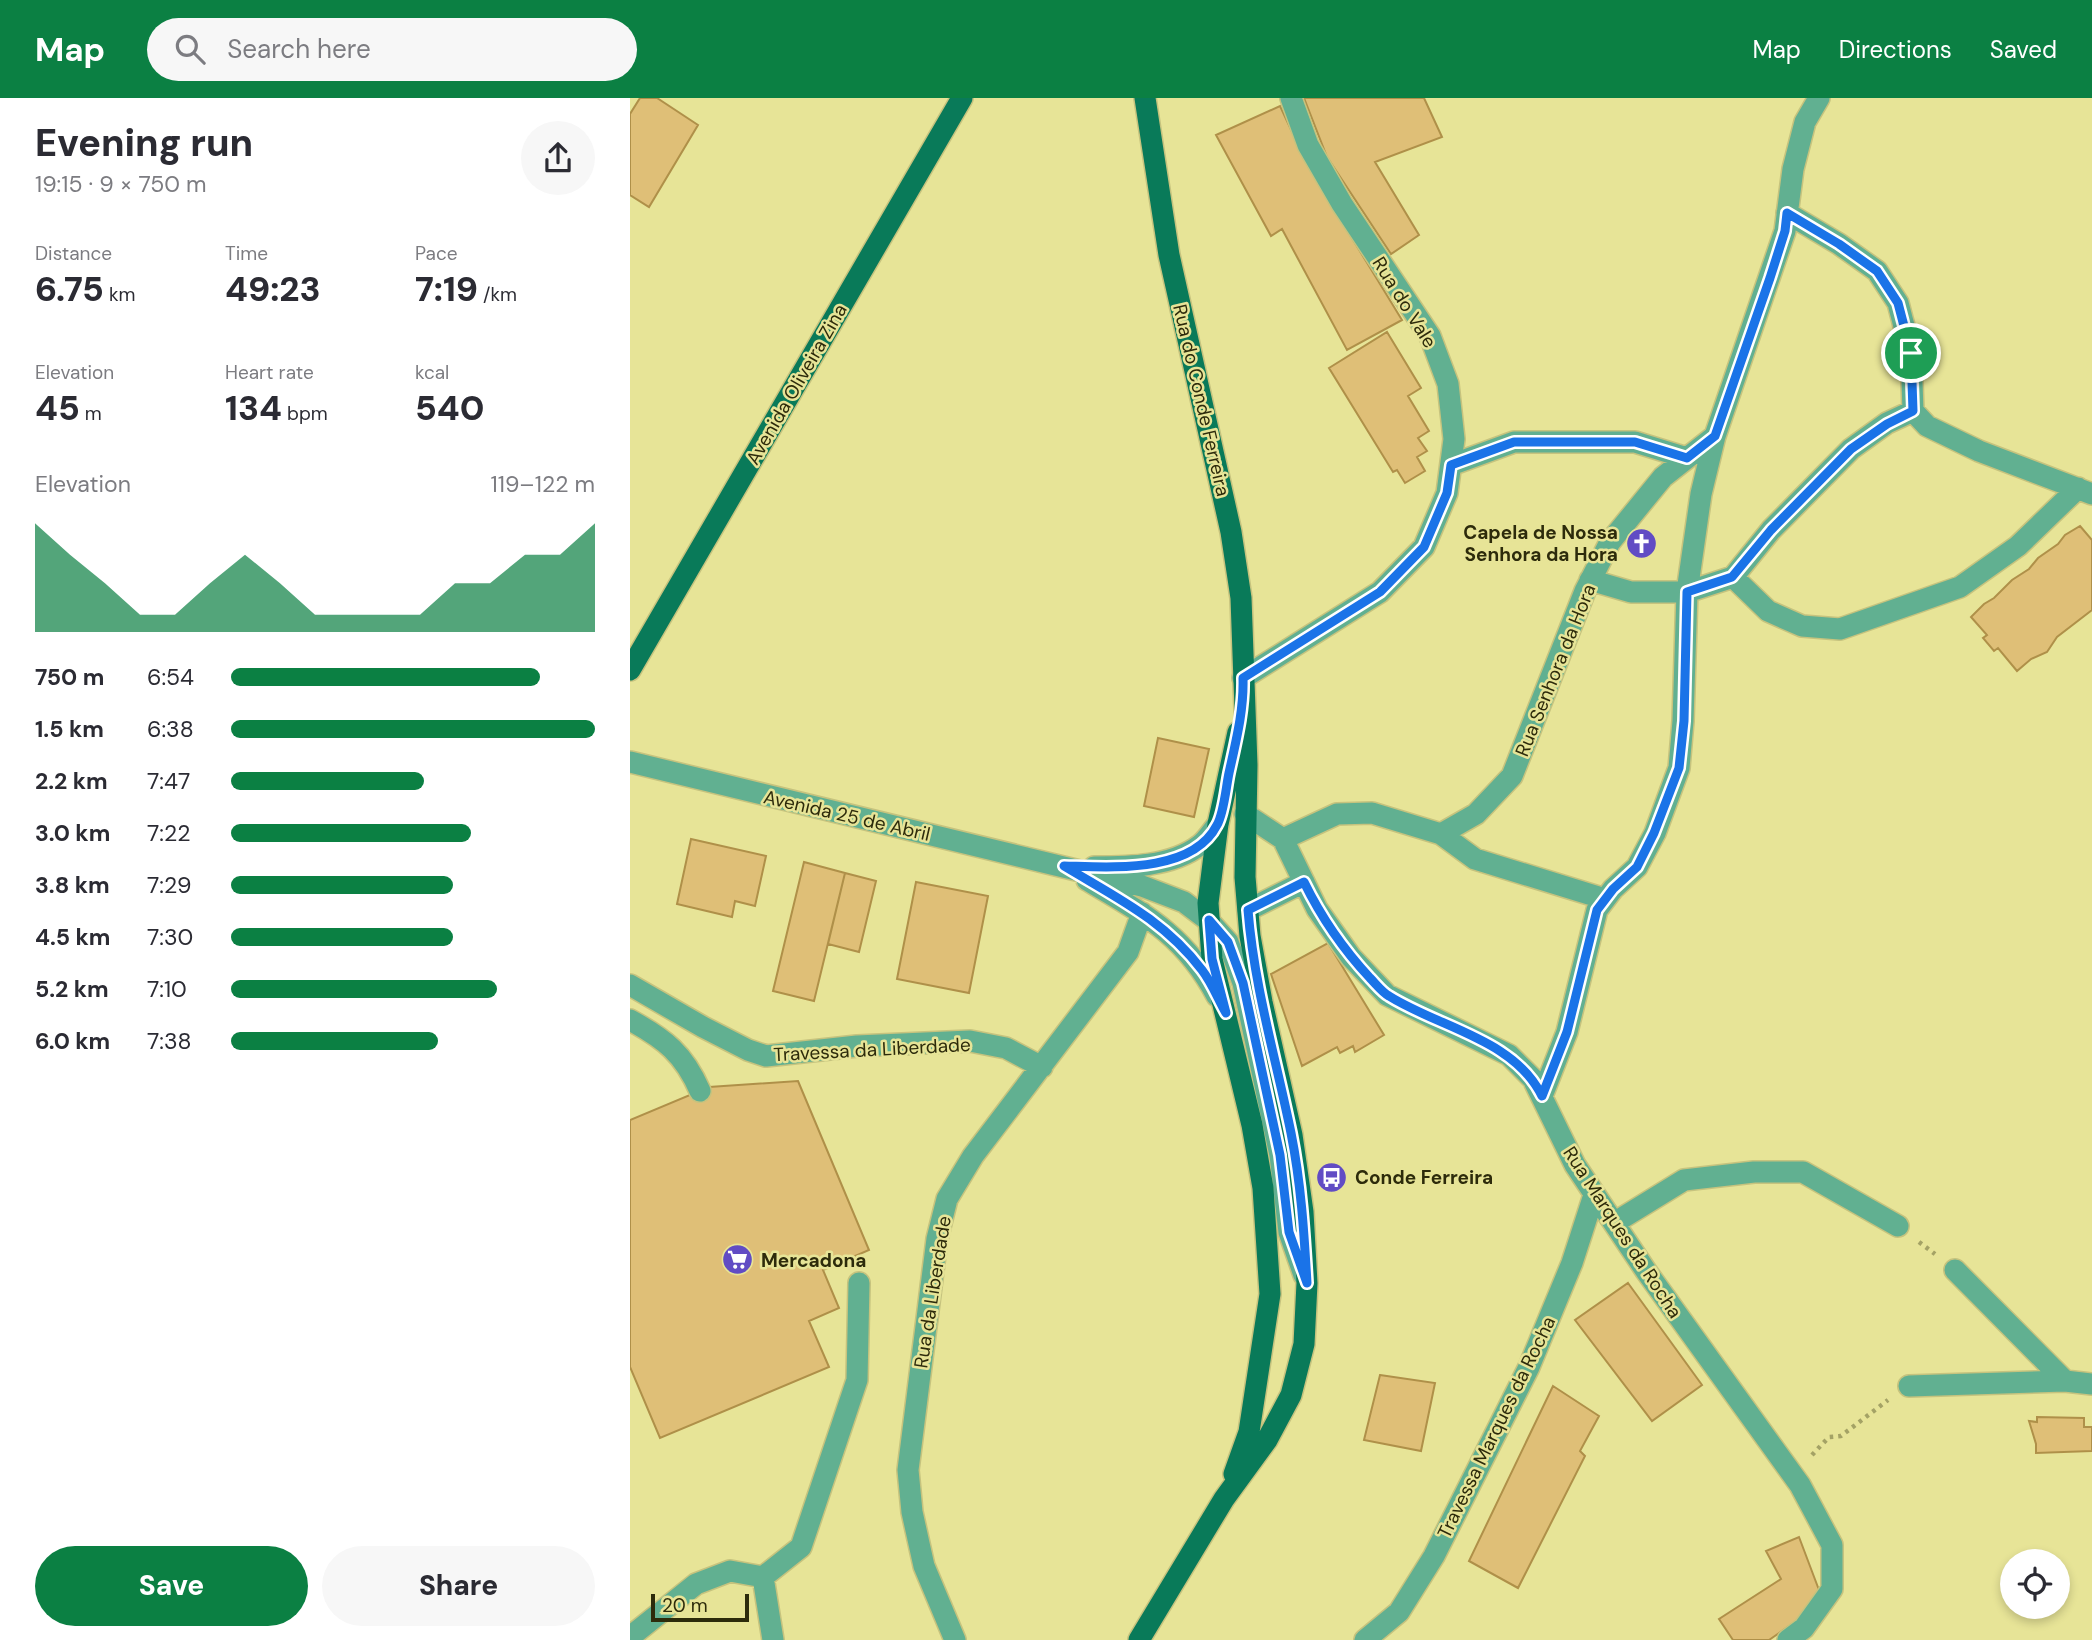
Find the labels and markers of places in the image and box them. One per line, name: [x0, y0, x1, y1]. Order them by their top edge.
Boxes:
pin: [1881, 323, 1941, 383]
place label: Capela de Nossa Senhora da Hora: [1463, 520, 1618, 567]
church icon: Capela de Nossa Senhora da Hora: [1624, 526, 1658, 560]
bus stop icon: Conde Ferreira: [1315, 1160, 1349, 1194]
place label: Conde Ferreira: [1355, 1165, 1493, 1190]
supermarket icon: Mercadona: [721, 1243, 755, 1277]
place label: Mercadona: [761, 1248, 866, 1273]

